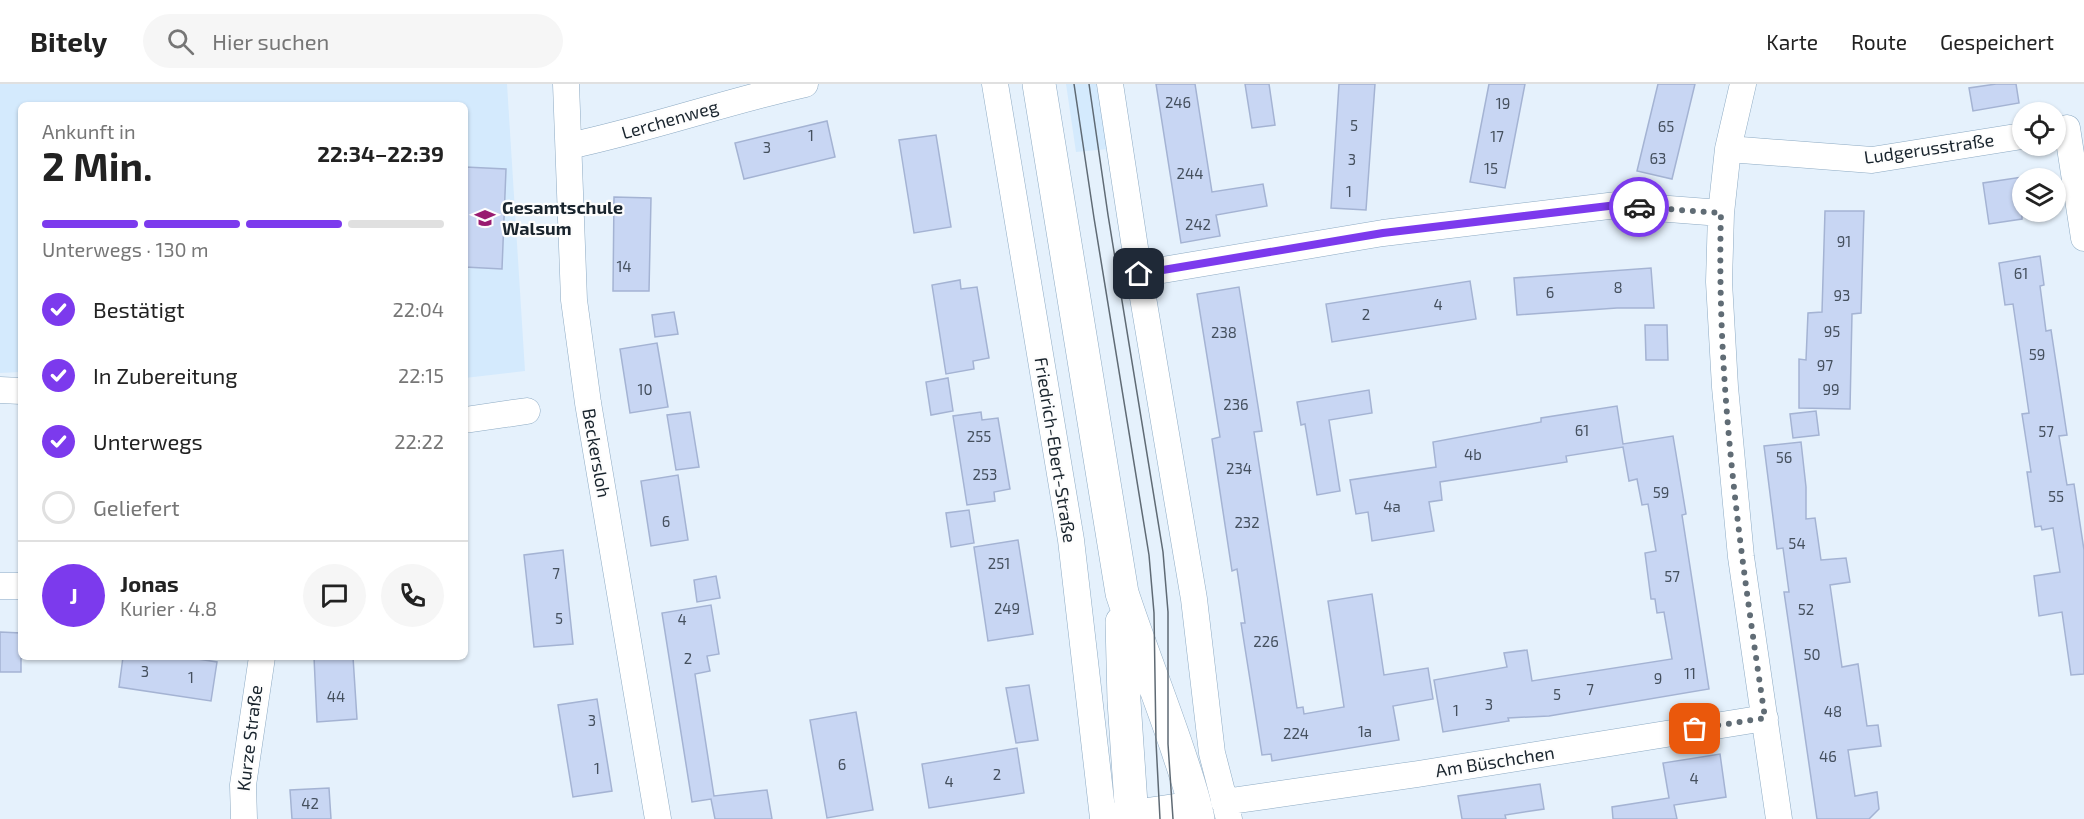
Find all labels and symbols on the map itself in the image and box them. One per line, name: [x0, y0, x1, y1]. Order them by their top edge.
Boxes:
house number: 246: [1165, 93, 1191, 111]
house number: 19: [1496, 94, 1510, 112]
street label: Lerchenweg: [619, 95, 721, 143]
house number: 5: [1350, 116, 1358, 134]
house number: 65: [1658, 117, 1674, 135]
house number: 1: [808, 126, 814, 144]
house number: 17: [1490, 127, 1504, 145]
street label: Ludgerusstraße: [1862, 128, 1995, 168]
house number: 3: [763, 138, 771, 156]
house number: 63: [1650, 149, 1666, 167]
house number: 3: [1348, 150, 1356, 168]
house number: 15: [1484, 159, 1498, 177]
house number: 244: [1177, 164, 1203, 182]
courier: [1609, 177, 1669, 237]
house number: 1: [1346, 182, 1352, 200]
place label: Gesamtschule Walsum: [502, 196, 623, 239]
school or university icon: Gesamtschule Walsum: [473, 206, 497, 230]
house number: 242: [1185, 215, 1211, 233]
house number: 91: [1837, 232, 1851, 250]
pin: [1113, 248, 1164, 299]
house number: 14: [616, 257, 632, 275]
house number: 61: [2014, 264, 2028, 282]
house number: 8: [1613, 278, 1623, 296]
house number: 6: [1546, 283, 1554, 301]
house number: 93: [1834, 286, 1850, 304]
house number: 4: [1433, 295, 1443, 313]
house number: 2: [1362, 305, 1370, 323]
house number: 95: [1824, 322, 1840, 340]
house number: 238: [1211, 323, 1237, 341]
house number: 59: [2029, 345, 2045, 363]
street label: Friedrich-Ebert-Straße: [1030, 355, 1082, 544]
house number: 97: [1817, 356, 1833, 374]
house number: 10: [637, 380, 653, 398]
house number: 99: [1822, 380, 1840, 398]
house number: 236: [1223, 395, 1249, 413]
street label: Beckersloh: [578, 406, 616, 499]
house number: 61: [1575, 421, 1589, 439]
house number: 57: [2038, 422, 2054, 440]
house number: 255: [967, 427, 991, 445]
house number: 4b: [1464, 445, 1482, 463]
house number: 56: [1776, 448, 1792, 466]
house number: 234: [1226, 459, 1252, 477]
house number: 253: [973, 465, 997, 483]
house number: 59: [1653, 483, 1669, 501]
house number: 55: [2048, 487, 2064, 505]
house number: 4a: [1383, 497, 1401, 515]
house number: 6: [662, 512, 670, 530]
house number: 232: [1234, 513, 1260, 531]
house number: 54: [1788, 534, 1806, 552]
house number: 251: [988, 554, 1010, 572]
house number: 7: [552, 564, 560, 582]
house number: 57: [1664, 567, 1680, 585]
house number: 249: [994, 599, 1020, 617]
house number: 52: [1798, 600, 1814, 618]
house number: 5: [555, 609, 563, 627]
house number: 4: [677, 610, 687, 628]
house number: 226: [1253, 632, 1279, 650]
house number: 50: [1803, 645, 1821, 663]
house number: 2: [684, 649, 692, 667]
house number: 3: [141, 662, 149, 680]
house number: 11: [1684, 664, 1696, 682]
house number: 1: [188, 668, 194, 686]
house number: 9: [1654, 669, 1662, 687]
house number: 7: [1586, 680, 1594, 698]
street label: Kurze Straße: [232, 684, 266, 792]
house number: 5: [1553, 685, 1561, 703]
house number: 44: [327, 687, 345, 705]
house number: 3: [1485, 695, 1493, 713]
house number: 1: [1453, 701, 1459, 719]
house number: 48: [1824, 702, 1842, 720]
pin: [1669, 703, 1720, 754]
house number: 3: [588, 711, 596, 729]
house number: 1a: [1358, 722, 1372, 740]
house number: 224: [1283, 724, 1309, 742]
street label: Am Büschchen: [1434, 741, 1556, 781]
house number: 46: [1819, 747, 1837, 765]
house number: 6: [838, 755, 846, 773]
house number: 1: [594, 759, 600, 777]
house number: 2: [993, 765, 1001, 783]
house number: 4: [1689, 769, 1699, 787]
house number: 4: [944, 772, 954, 790]
house number: 42: [301, 794, 319, 812]

